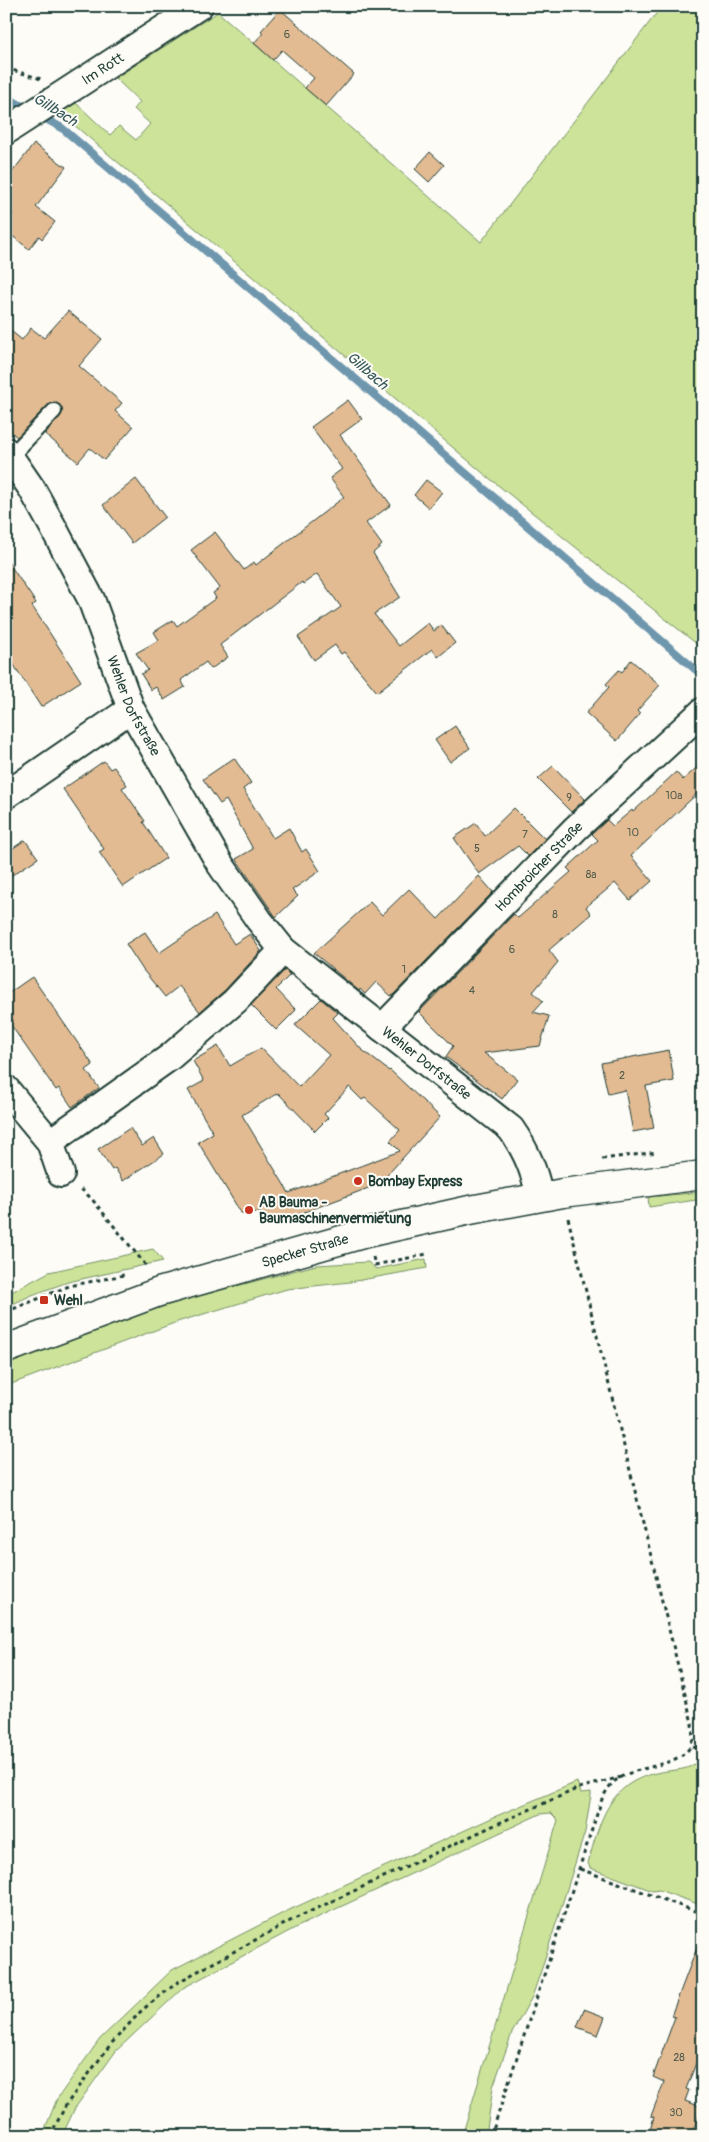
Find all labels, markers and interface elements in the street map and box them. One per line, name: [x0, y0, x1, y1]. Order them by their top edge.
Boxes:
house number: 6: [284, 28, 290, 41]
street label: Im Rott: [78, 49, 127, 88]
water label: Gillbach: [29, 89, 82, 131]
water label: Gillbach: [342, 348, 392, 395]
street label: Wehler Dorfstraße: [104, 653, 165, 759]
house number: 10a: [666, 789, 682, 802]
house number: 9: [566, 791, 572, 804]
street label: Hombroicher Straße: [491, 818, 586, 915]
house number: 10: [627, 826, 639, 839]
house number: 7: [522, 828, 528, 841]
house number: 5: [474, 842, 480, 855]
house number: 8a: [586, 868, 596, 881]
house number: 8: [552, 908, 558, 921]
house number: 6: [509, 943, 515, 956]
house number: 1: [402, 963, 406, 976]
house number: 4: [469, 984, 476, 997]
street label: Wehler Dorfstraße: [379, 1023, 475, 1103]
house number: 2: [619, 1069, 625, 1082]
place label: Bombay Express: [368, 1173, 463, 1190]
marker: Bombay Express: [352, 1175, 364, 1187]
place label: AB Bauma - Baumaschinenvermietung: [259, 1194, 411, 1227]
marker: AB Bauma - Baumaschinenvermietung: [243, 1204, 255, 1216]
street label: Specker Straße: [260, 1230, 350, 1271]
place label: Wehl: [54, 1292, 83, 1309]
marker: Wehl: [38, 1294, 50, 1306]
house number: 28: [673, 2051, 685, 2064]
house number: 30: [669, 2106, 683, 2119]

